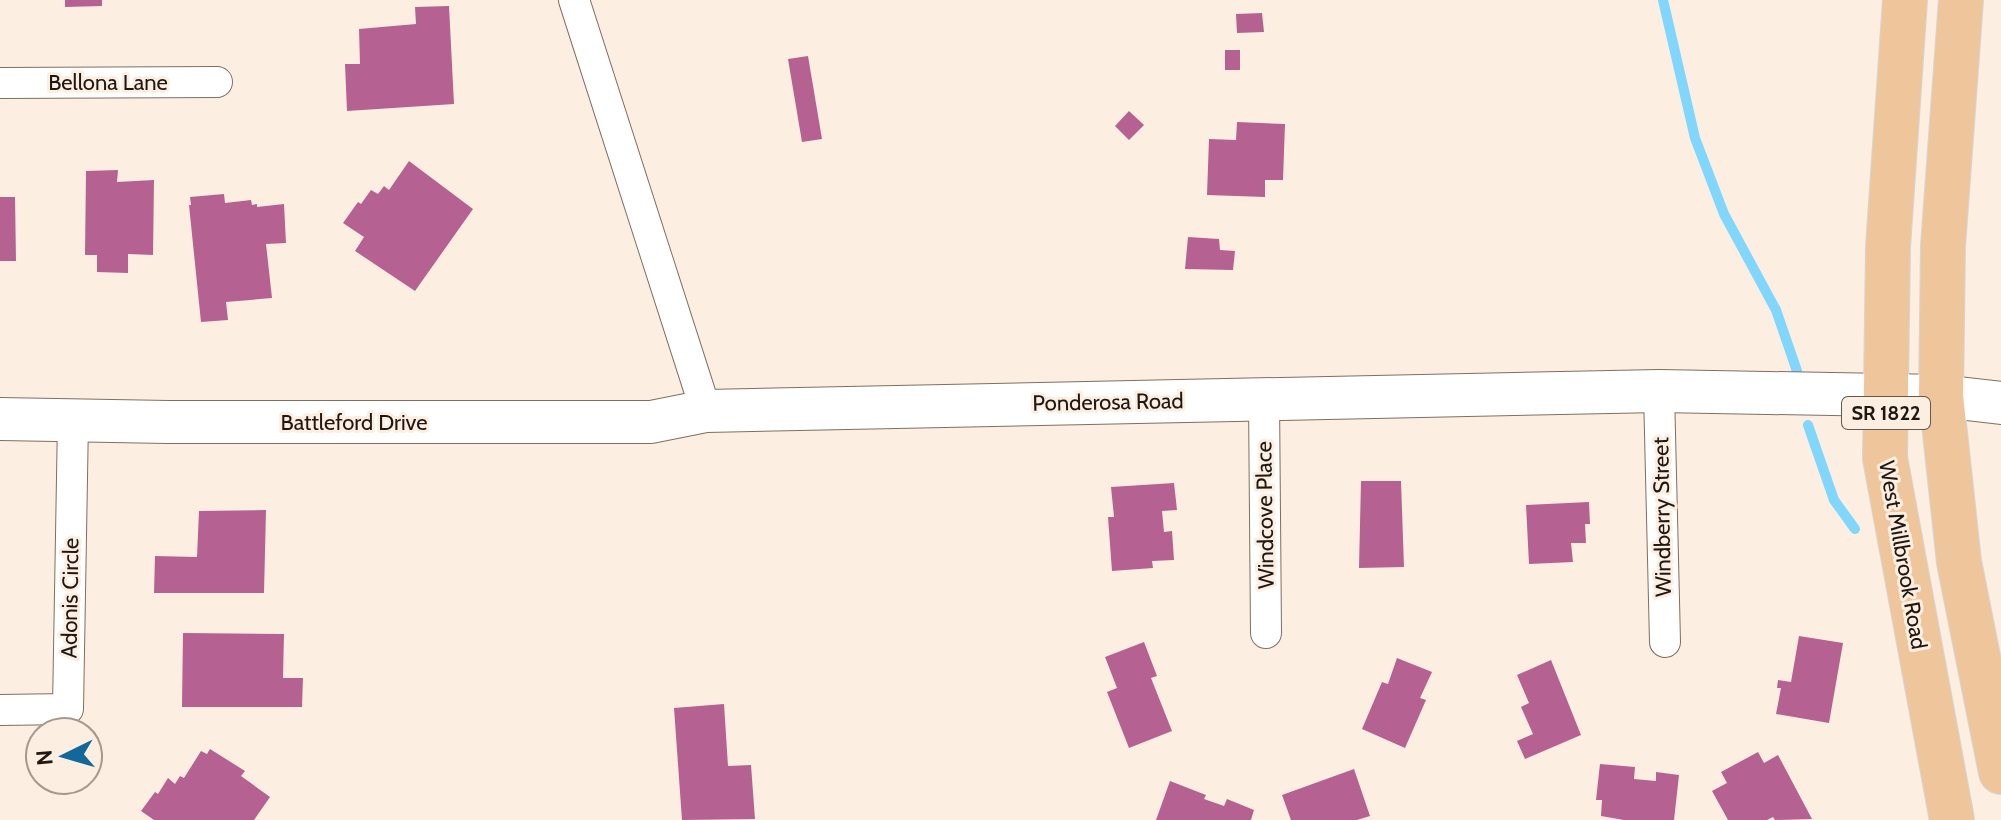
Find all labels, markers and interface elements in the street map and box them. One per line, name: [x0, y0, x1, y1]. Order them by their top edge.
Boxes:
street label: Bellona Lane: [48, 69, 168, 96]
street label: Ponderosa Road: [1032, 387, 1184, 417]
road number: SR 1822: [1842, 397, 1930, 429]
street label: Battleford Drive: [281, 409, 427, 436]
street label: Windberry Street: [1647, 436, 1677, 597]
street label: Windcove Place: [1250, 441, 1280, 589]
street label: West Millbrook Road: [1873, 459, 1933, 651]
street label: Adonis Circle: [55, 538, 85, 658]
north arrow: [24, 716, 104, 796]
text: N: [30, 749, 59, 767]

